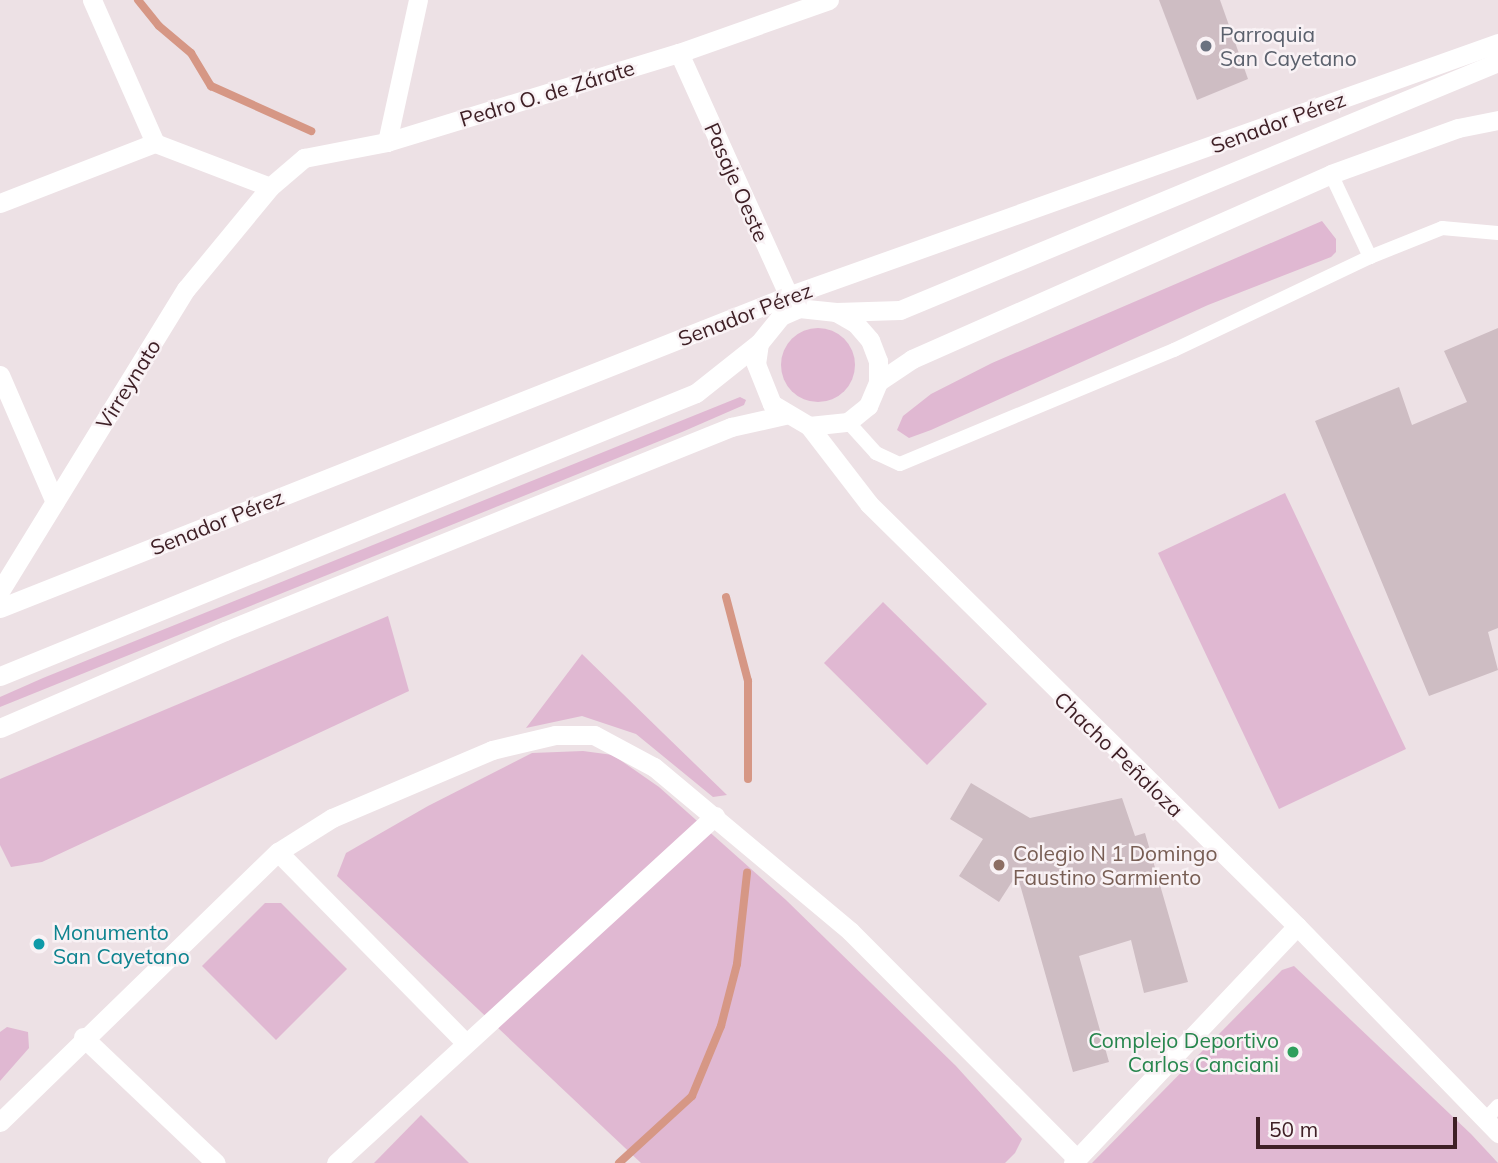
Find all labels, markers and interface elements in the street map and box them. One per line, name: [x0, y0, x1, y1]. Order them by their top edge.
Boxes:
place label: Parroquia San Cayetano: [1220, 21, 1357, 71]
marker: Parroquia San Cayetano: [1198, 38, 1214, 54]
street label: Pedro O. de Zárate: [457, 54, 637, 132]
street label: Senador Pérez: [1207, 86, 1349, 158]
street label: Pasaje Oeste: [700, 119, 774, 245]
street label: Senador Pérez: [674, 277, 816, 351]
street label: Virreynato: [90, 334, 166, 434]
street label: Senador Pérez: [147, 484, 287, 560]
street label: Chacho Peñaloza: [1049, 686, 1189, 822]
place label: Colegio N 1 Domingo Faustino Sarmiento: [1013, 840, 1217, 890]
marker: Colegio N 1 Domingo Faustino Sarmiento: [991, 857, 1007, 873]
place label: Monumento San Cayetano: [53, 919, 190, 969]
marker: Monumento San Cayetano: [31, 936, 47, 952]
place label: Complejo Deportivo Carlos Canciani: [1088, 1027, 1279, 1077]
marker: Complejo Deportivo Carlos Canciani: [1285, 1044, 1301, 1060]
scale bar: [1260, 1104, 1461, 1148]
text: 50 m: [1269, 1116, 1318, 1142]

